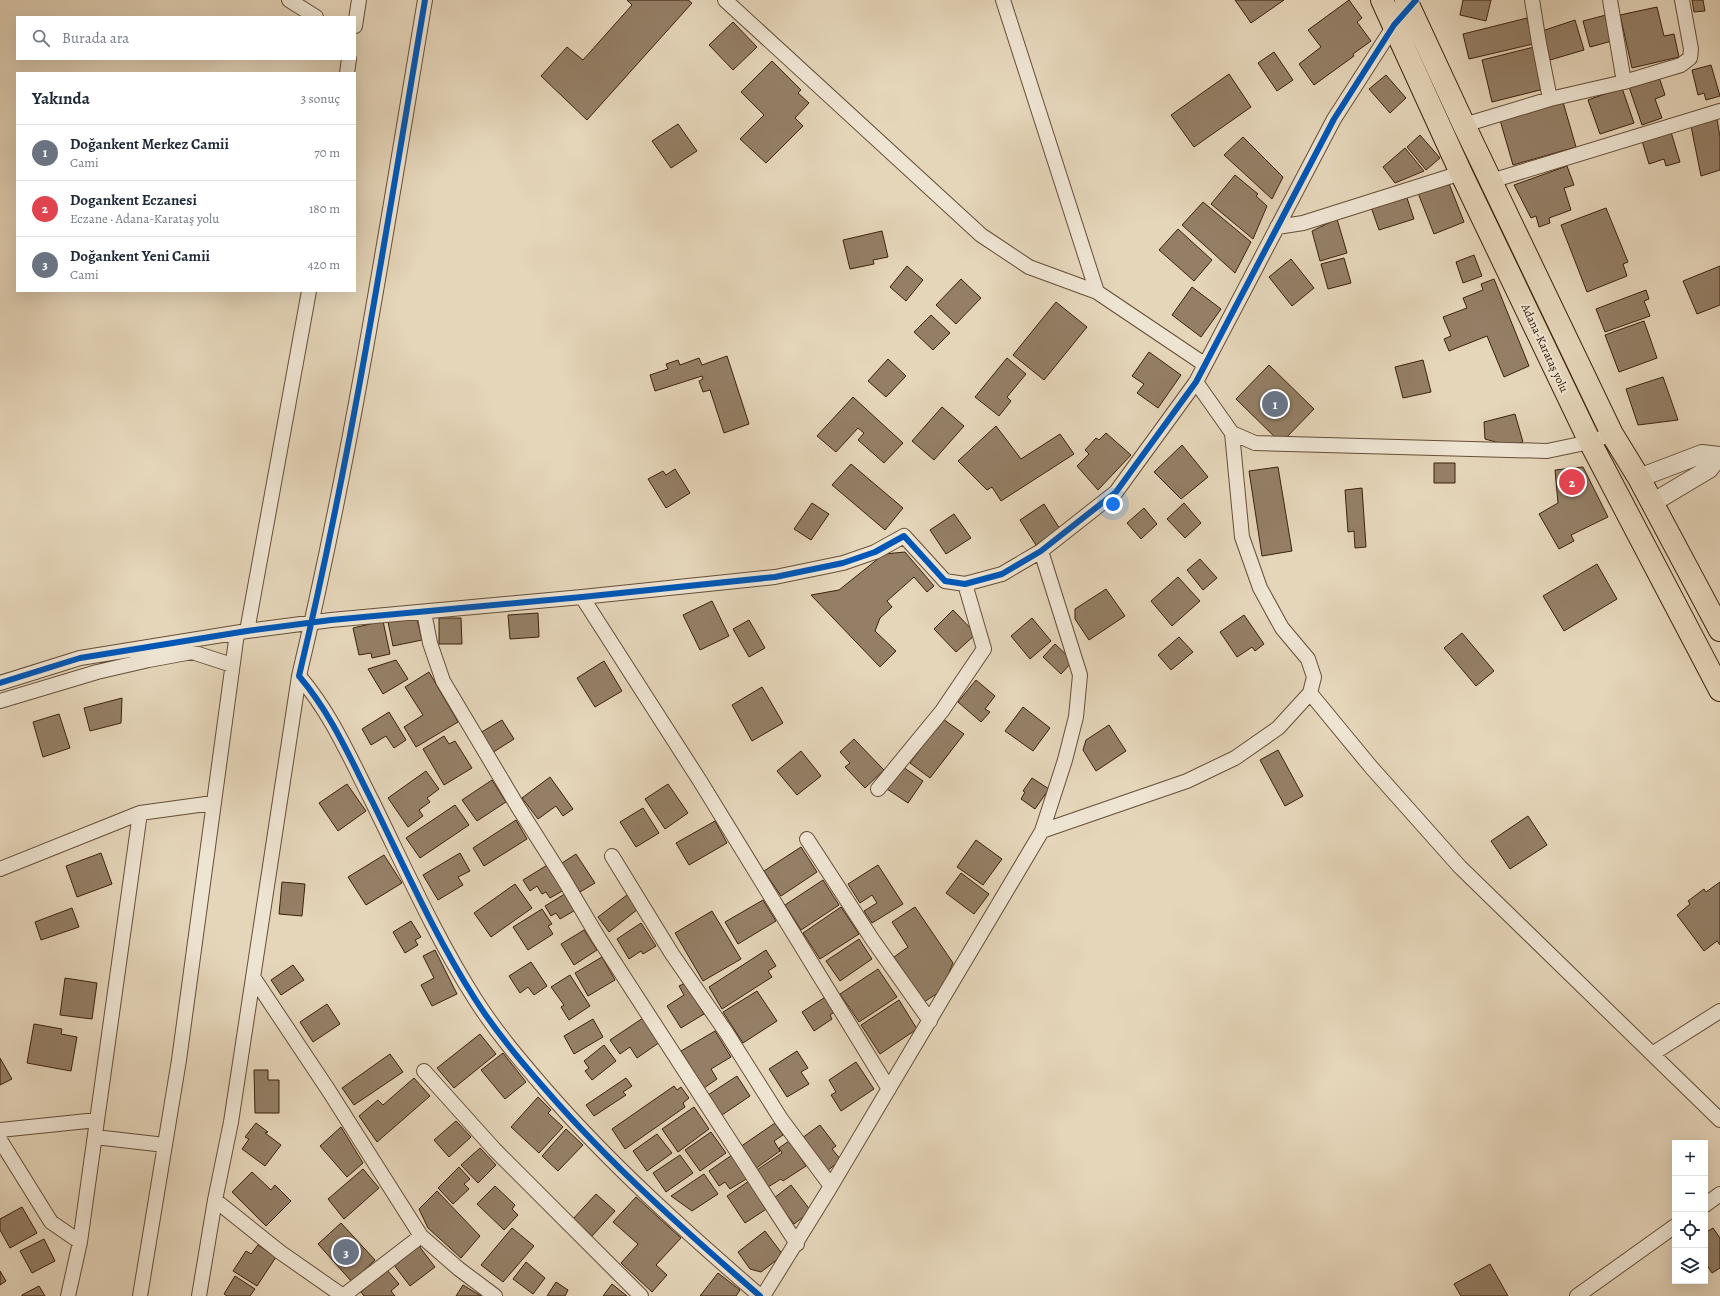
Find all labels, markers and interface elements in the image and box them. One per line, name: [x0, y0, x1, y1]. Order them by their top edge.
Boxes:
search box: [16, 16, 356, 60]
icon: search: [30, 27, 52, 49]
text: Burada ara: [62, 28, 129, 48]
text: Yakında: [32, 87, 90, 110]
text: 3 sonuç: [301, 90, 340, 107]
text: Doğankent Merkez Camii: [70, 134, 229, 154]
text: 1: [43, 144, 47, 161]
text: 70 m: [314, 144, 340, 161]
text: Cami: [70, 154, 99, 171]
text: Dogankent Eczanesi: [70, 190, 197, 210]
text: 2: [42, 200, 48, 217]
text: 180 m: [309, 200, 340, 217]
text: Eczane · Adana-Karataş yolu: [70, 210, 219, 227]
text: Doğankent Yeni Camii: [70, 246, 210, 266]
text: 3: [42, 256, 48, 273]
text: 420 m: [308, 256, 340, 273]
text: Cami: [70, 266, 99, 283]
street label: Adana-Karataş yolu: [1517, 300, 1573, 395]
pin: 1: [1262, 389, 1288, 419]
pin: 2: [1559, 467, 1585, 497]
your location: [1103, 494, 1123, 514]
map controls: [1672, 1140, 1708, 1284]
button: +: [1672, 1140, 1708, 1176]
button: −: [1672, 1176, 1708, 1212]
button: locate: [1672, 1212, 1708, 1248]
pin: 3: [333, 1237, 359, 1267]
button: layers: [1672, 1248, 1708, 1284]

